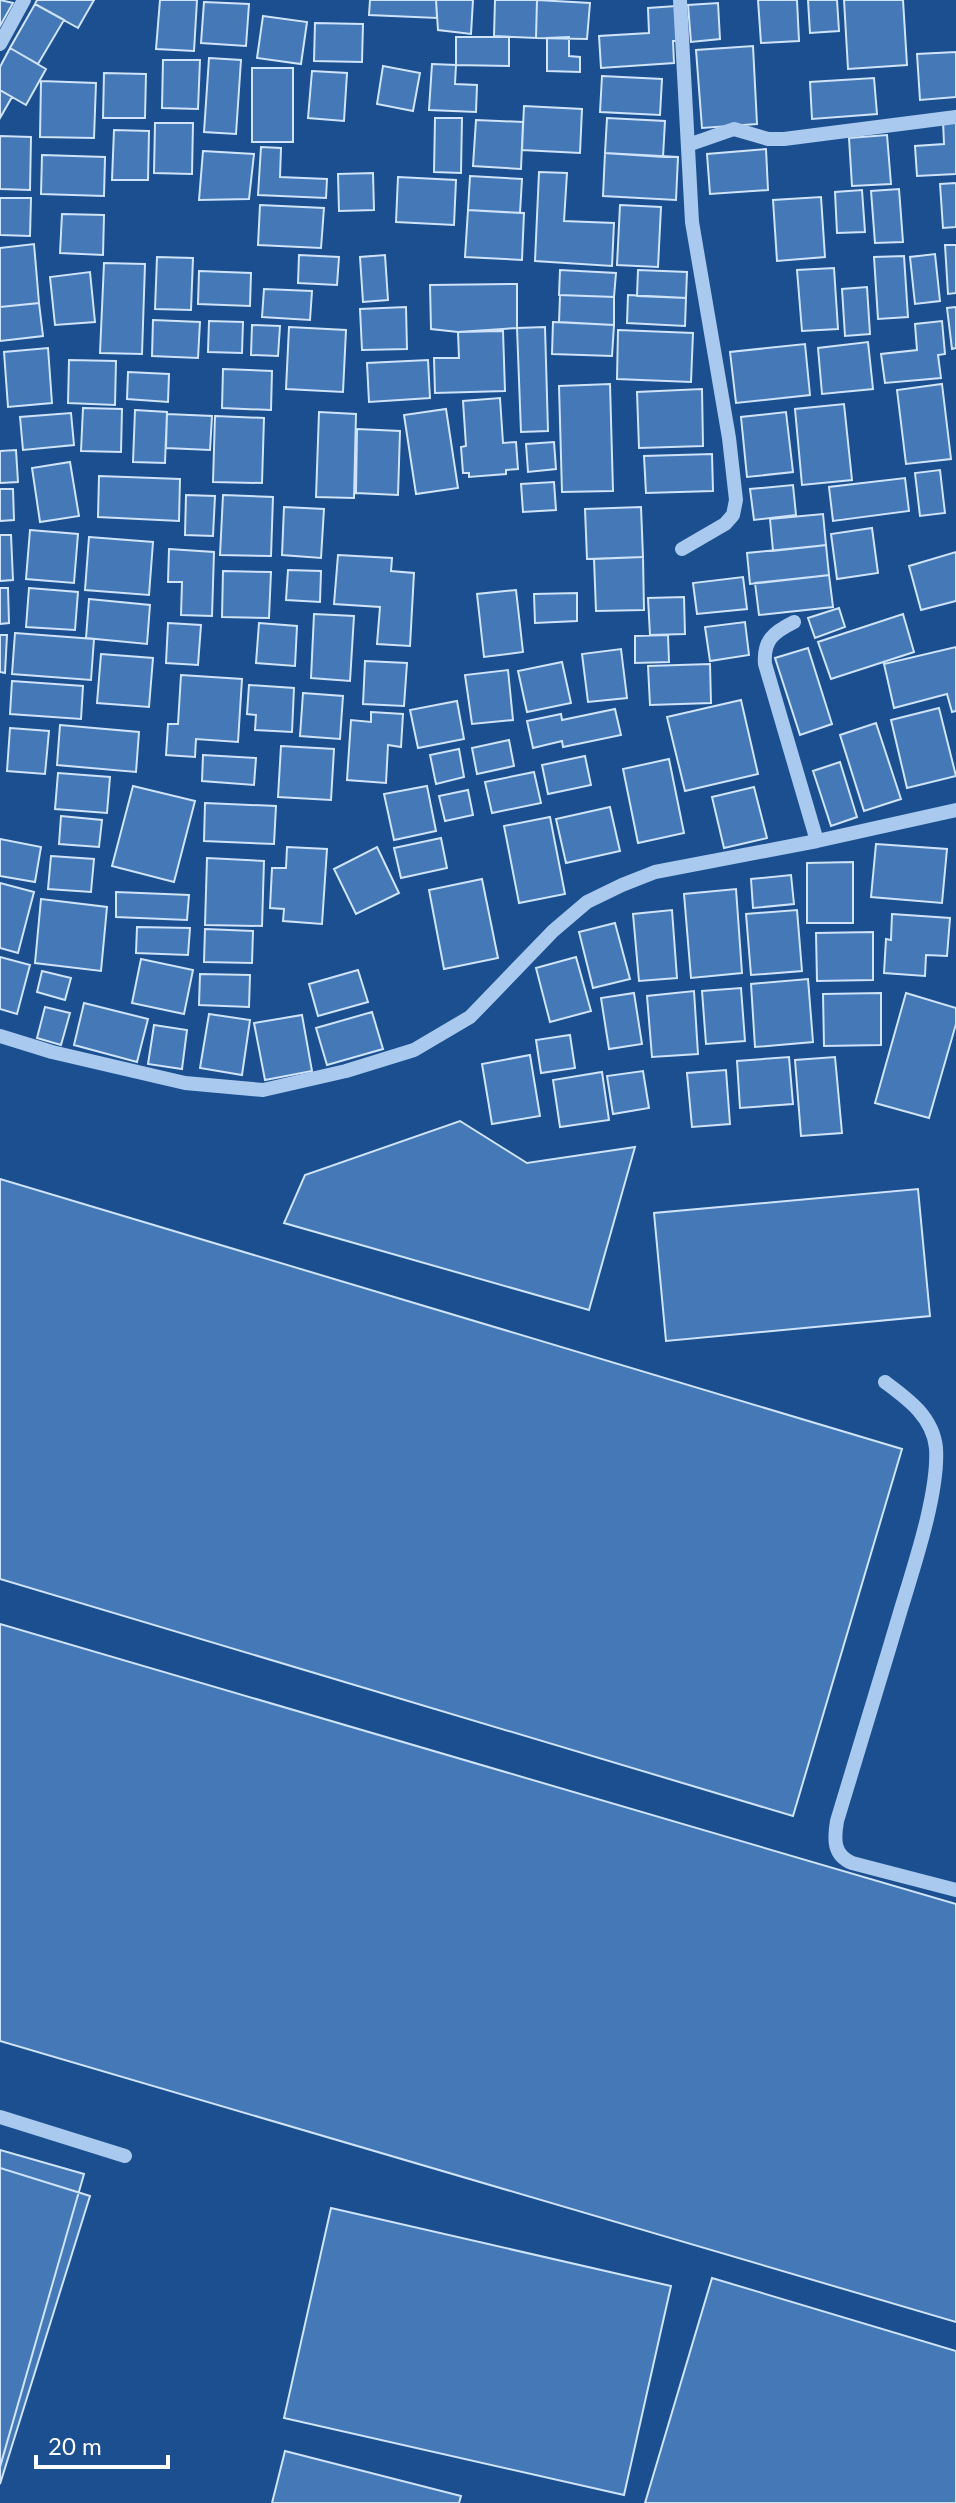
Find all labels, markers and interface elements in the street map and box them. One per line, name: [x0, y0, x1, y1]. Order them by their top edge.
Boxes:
scale bar: [36, 2419, 168, 2469]
text: 20 m: [48, 2431, 102, 2460]

